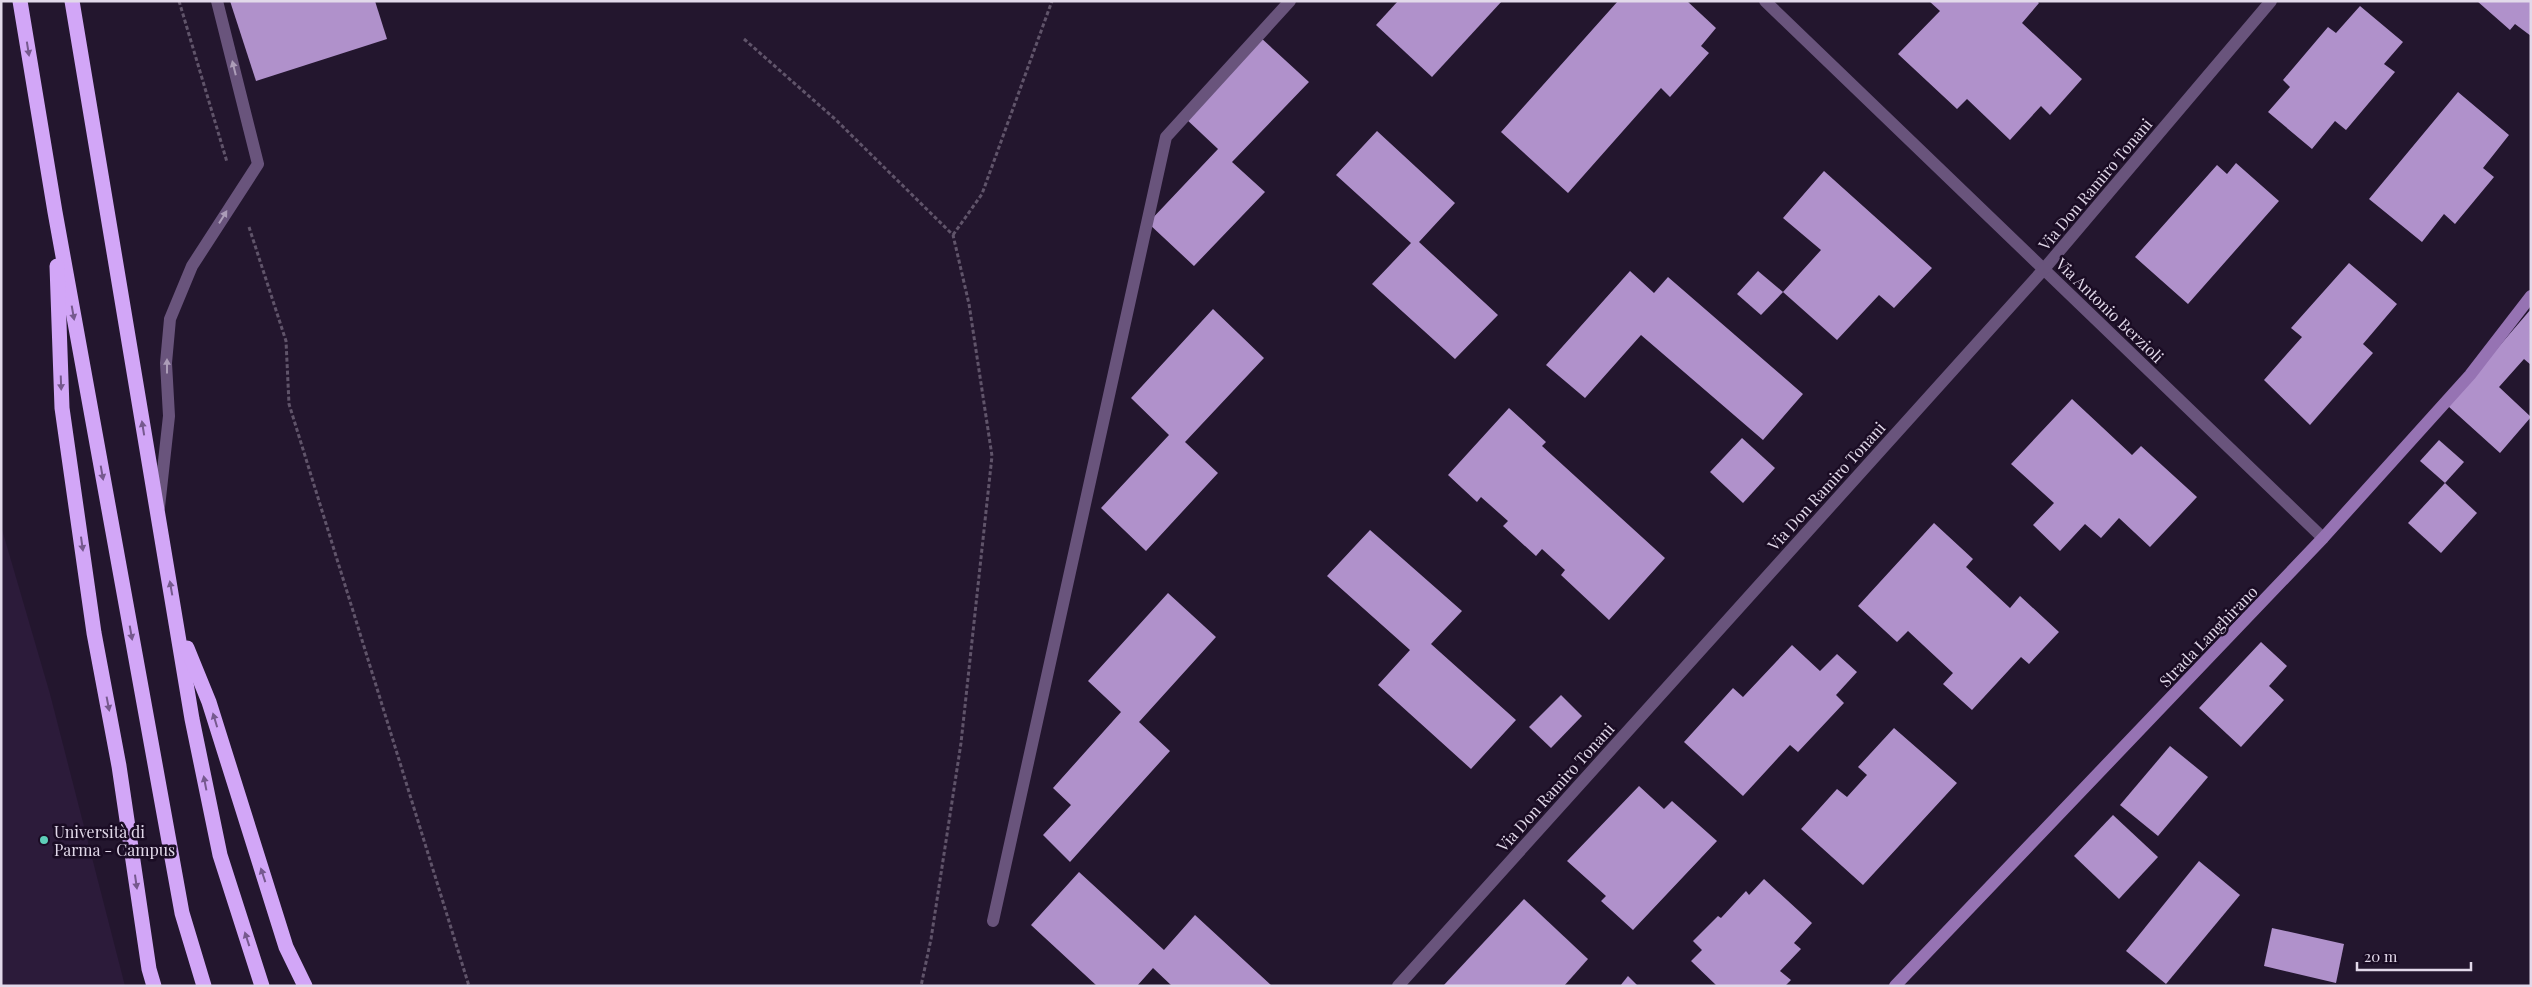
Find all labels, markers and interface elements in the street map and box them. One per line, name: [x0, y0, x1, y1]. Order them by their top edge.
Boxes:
one-way arrow: [24, 42, 32, 58]
one-way arrow: [230, 60, 238, 75]
street label: Via Don Ramiro Tonani: [2033, 113, 2157, 255]
one-way arrow: [218, 210, 228, 223]
street label: Via Antonio Berzioli: [2051, 252, 2169, 367]
one-way arrow: [69, 305, 77, 321]
one-way arrow: [163, 358, 171, 374]
one-way arrow: [58, 375, 66, 391]
street label: Via Don Ramiro Tonani: [1762, 417, 1890, 556]
one-way arrow: [138, 420, 146, 436]
one-way arrow: [99, 465, 107, 481]
one-way arrow: [78, 536, 86, 552]
one-way arrow: [166, 580, 174, 596]
street label: Strada Langhirano: [2154, 581, 2262, 691]
one-way arrow: [128, 625, 136, 641]
one-way arrow: [104, 697, 112, 713]
one-way arrow: [210, 712, 218, 727]
street label: Via Don Ramiro Tonani: [1491, 718, 1619, 857]
one-way arrow: [201, 774, 209, 790]
place label: Università di Parma - Campus: [54, 821, 175, 860]
marker: Università di Parma - Campus: [38, 834, 50, 846]
one-way arrow: [259, 867, 266, 882]
one-way arrow: [133, 874, 141, 890]
one-way arrow: [243, 932, 250, 947]
scale bar: [2357, 940, 2471, 972]
text: 20 m: [2364, 946, 2398, 966]

